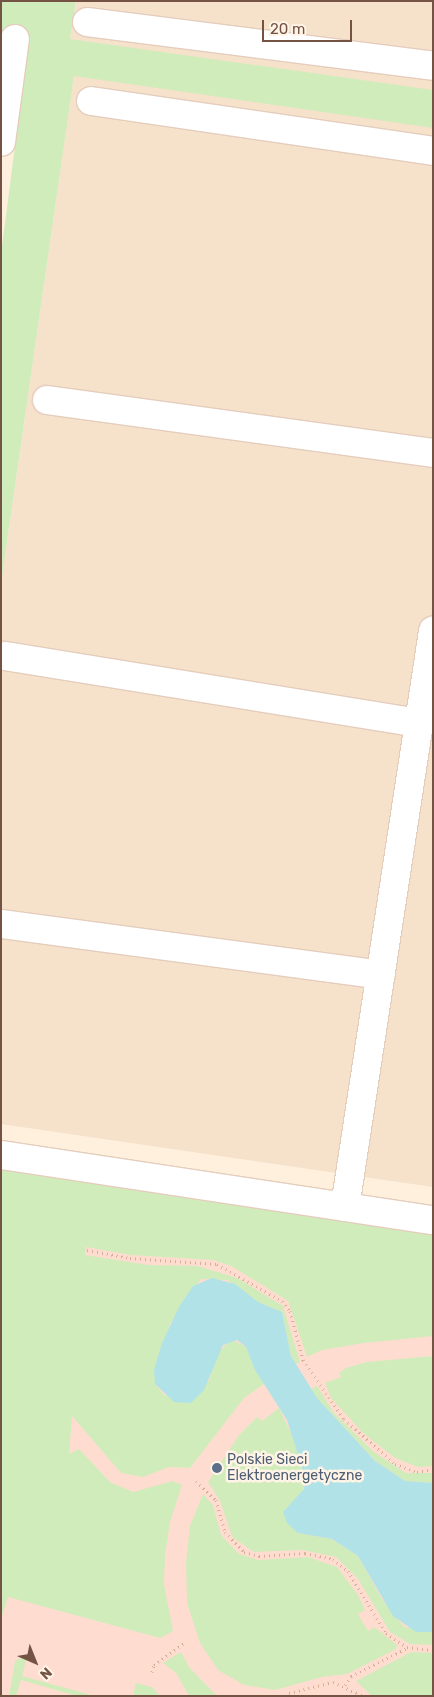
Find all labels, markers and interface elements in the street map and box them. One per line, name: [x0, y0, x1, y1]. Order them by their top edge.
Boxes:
scale bar: [264, 10, 354, 42]
text: 20 m: [270, 20, 305, 38]
place label: Polskie Sieci Elektroenergetyczne: [227, 1452, 362, 1484]
marker: Polskie Sieci Elektroenergetyczne: [211, 1462, 223, 1474]
north arrow: [10, 1637, 60, 1687]
text: N: [36, 1664, 55, 1683]

